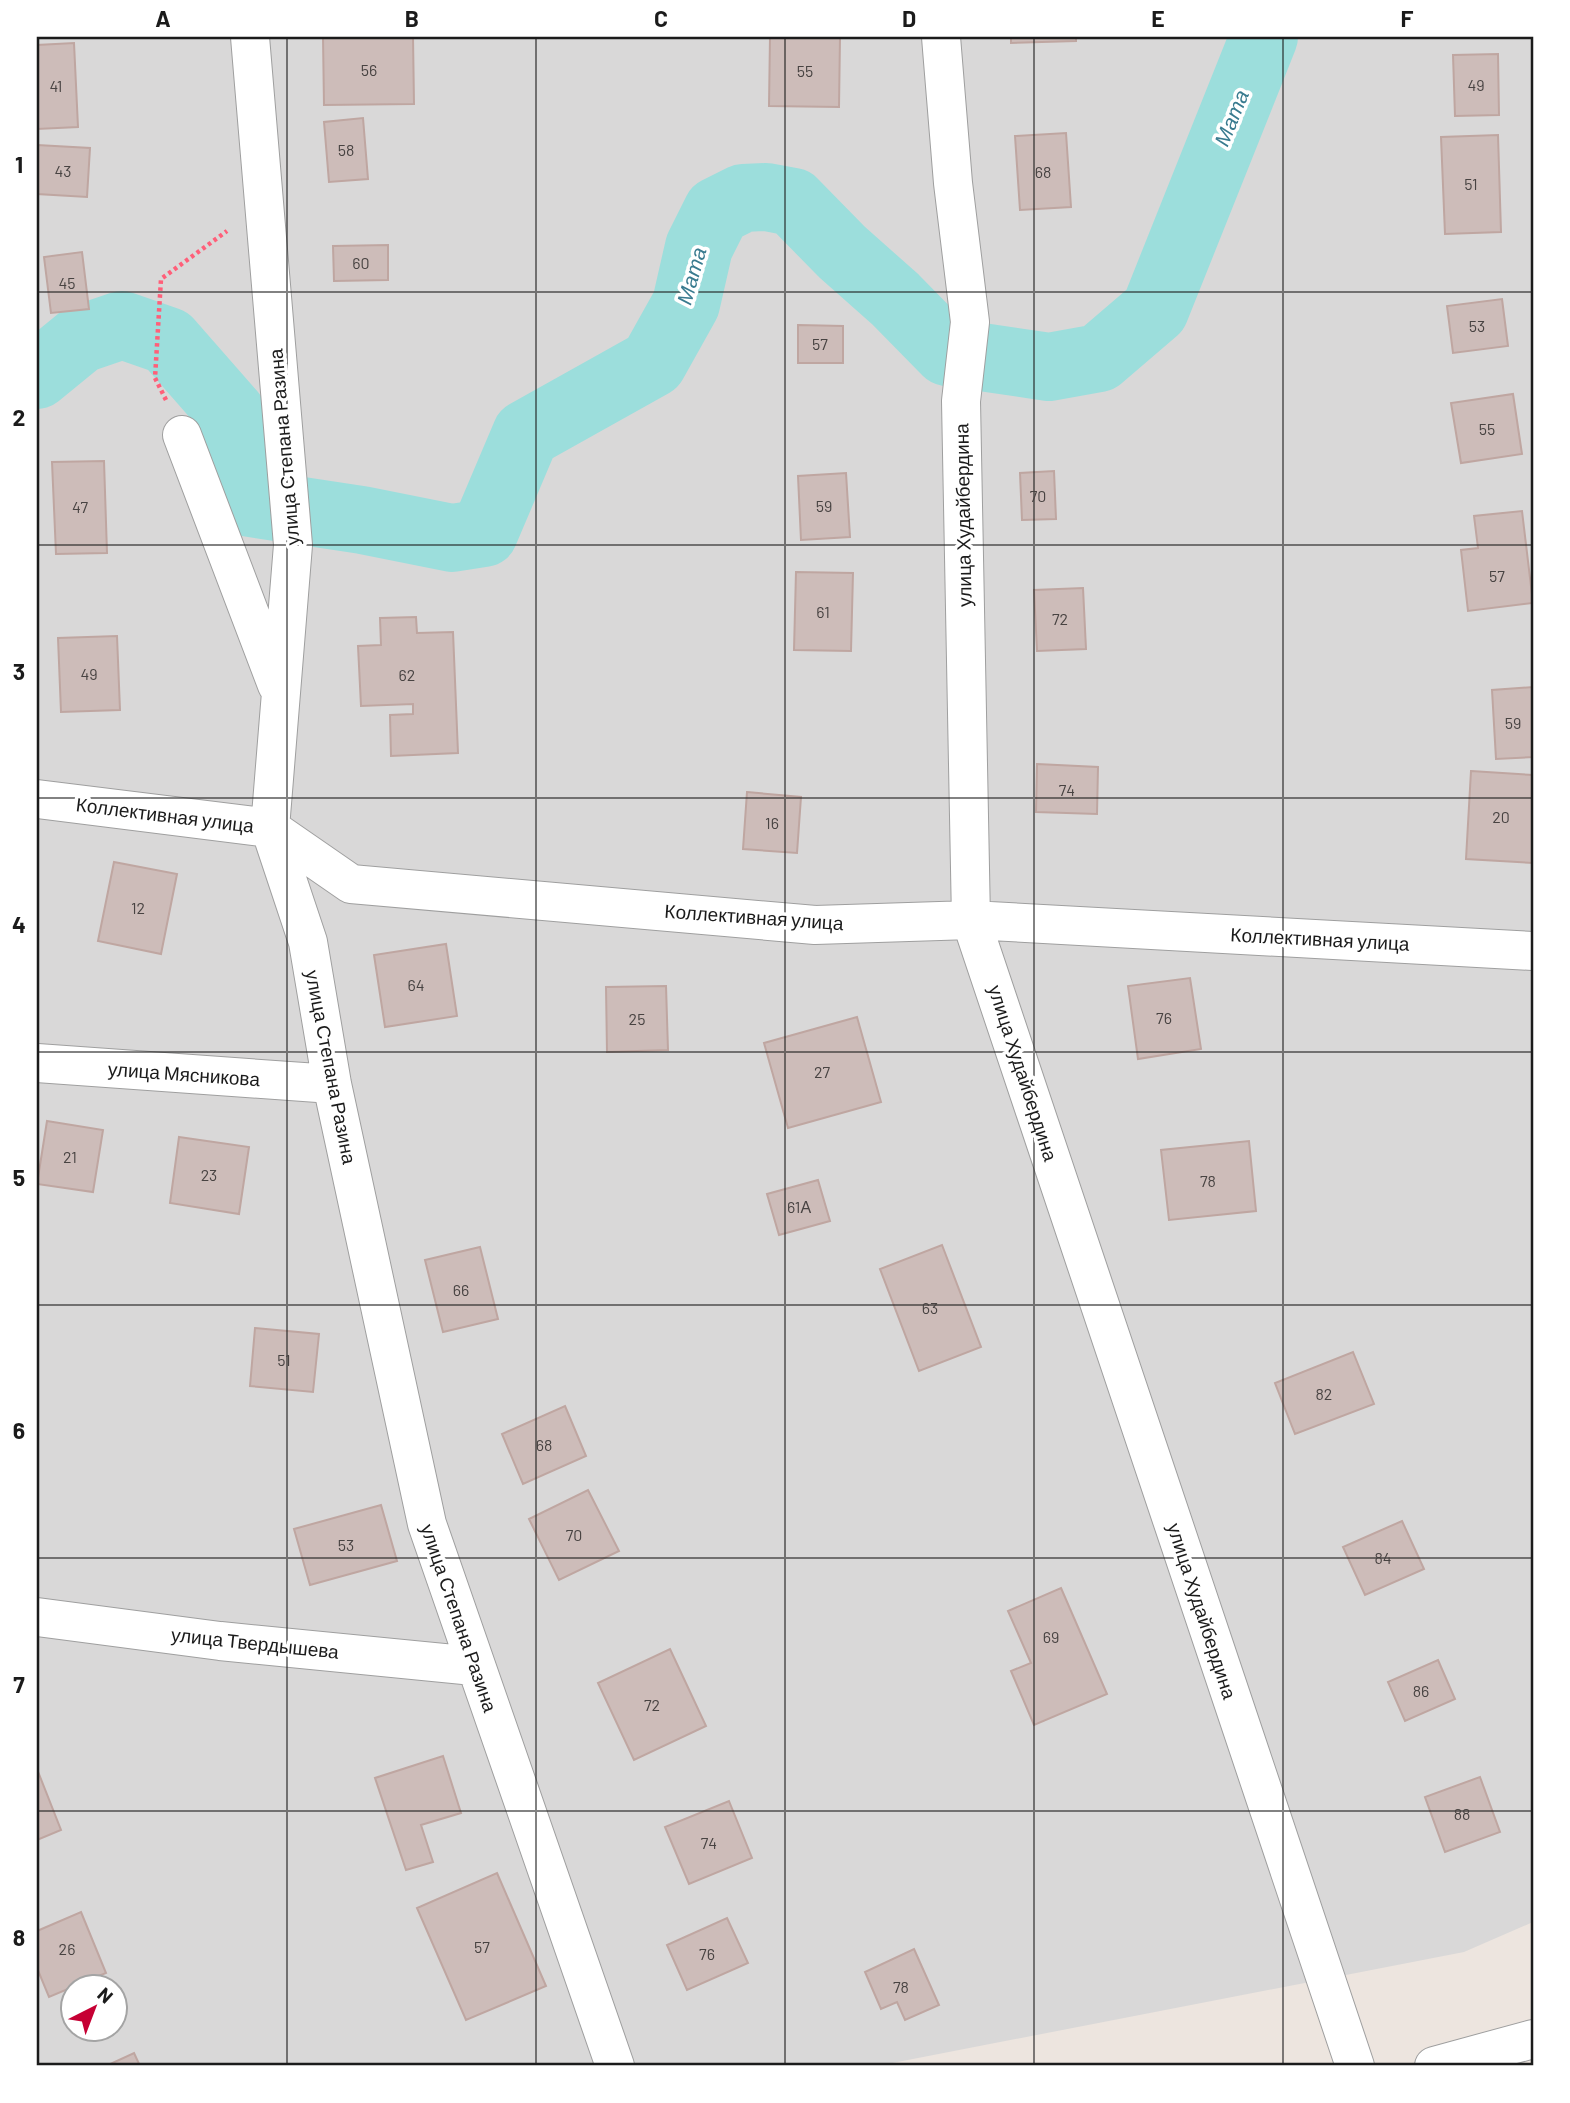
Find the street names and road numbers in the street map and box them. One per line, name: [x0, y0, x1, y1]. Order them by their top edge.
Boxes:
street label: улица Степана Разина: [263, 347, 304, 546]
street label: улица Худайбердина: [949, 423, 976, 607]
street label: Коллективная улица: [75, 792, 256, 837]
street label: Коллективная улица: [664, 899, 845, 934]
street label: Коллективная улица: [1230, 922, 1411, 955]
street label: улица Степана Разина: [301, 968, 362, 1166]
street label: улица Худайбердина: [984, 982, 1063, 1164]
street label: улица Мясникова: [107, 1057, 261, 1090]
street label: улица Худайбердина: [1163, 1520, 1242, 1702]
street label: улица Степана Разина: [416, 1521, 503, 1715]
street label: улица Твердышева: [170, 1622, 340, 1663]

